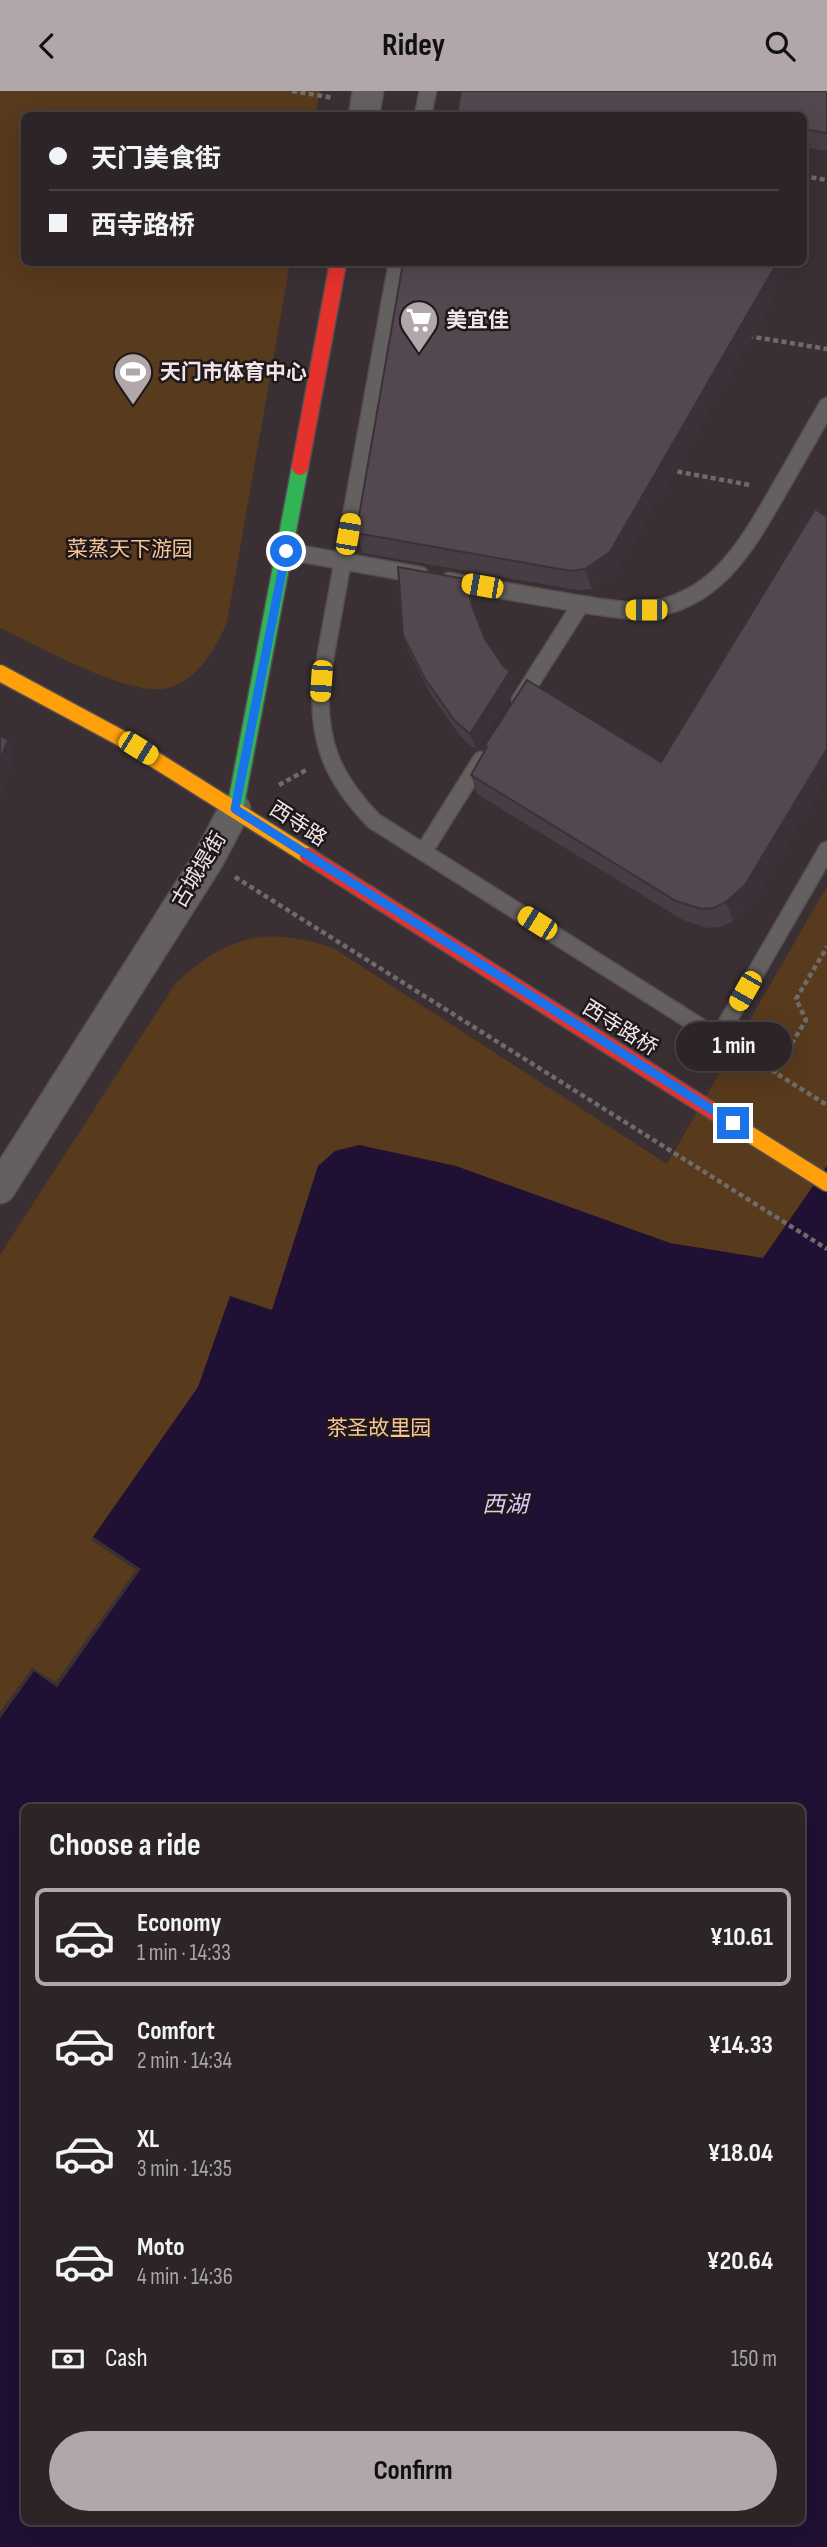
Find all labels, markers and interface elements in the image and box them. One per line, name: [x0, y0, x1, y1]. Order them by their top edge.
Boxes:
text: Ridey: [382, 26, 445, 65]
icon: back: [28, 27, 66, 65]
icon: search: [761, 27, 799, 65]
text: 天门美食街: [91, 144, 221, 175]
text: 西寺路桥: [91, 211, 195, 242]
supermarket icon: 美宜佳: [398, 299, 440, 354]
place label: 美宜佳: [446, 308, 509, 333]
sports icon: 天门市体育中心: [112, 351, 154, 406]
place label: 天门市体育中心: [160, 360, 307, 385]
car: [335, 511, 362, 557]
route start: [270, 535, 302, 567]
park label: 菜蒸天下游园: [67, 537, 193, 562]
car: [460, 572, 505, 600]
car: [626, 600, 668, 621]
car: [310, 659, 333, 703]
car: [115, 728, 162, 768]
street label: 西寺路: [265, 796, 331, 852]
street label: 古城堤街: [167, 828, 231, 912]
car: [514, 903, 561, 943]
car: [726, 968, 765, 1014]
street label: 西寺路桥: [578, 995, 662, 1061]
callout: 1 min: [675, 1021, 791, 1070]
text: 1 min: [713, 1032, 755, 1060]
route end: [717, 1107, 749, 1139]
park label: 茶圣故里园: [327, 1416, 432, 1441]
water label: 西湖: [482, 1491, 531, 1519]
text: Choose a ride: [49, 1826, 201, 1865]
icon: car: [53, 1906, 116, 1969]
text: Economy: [137, 1908, 221, 1939]
text: ¥10.61: [710, 1922, 773, 1953]
text: 1 min · 14:33: [137, 1939, 231, 1967]
icon: car: [53, 2014, 116, 2077]
text: Comfort: [137, 2016, 215, 2047]
text: ¥14.33: [708, 2030, 773, 2061]
text: 2 min · 14:34: [137, 2047, 232, 2075]
icon: car: [53, 2122, 116, 2185]
text: XL: [137, 2124, 159, 2155]
text: ¥18.04: [707, 2138, 773, 2169]
text: 3 min · 14:35: [137, 2155, 232, 2183]
icon: car: [53, 2230, 116, 2293]
text: Moto: [137, 2232, 185, 2263]
text: ¥20.64: [706, 2246, 773, 2277]
text: 4 min · 14:36: [137, 2263, 233, 2291]
icon: cash: [49, 2340, 87, 2378]
text: Cash: [105, 2343, 148, 2374]
text: 150 m: [731, 2345, 777, 2373]
button: Confirm: [49, 2431, 777, 2511]

